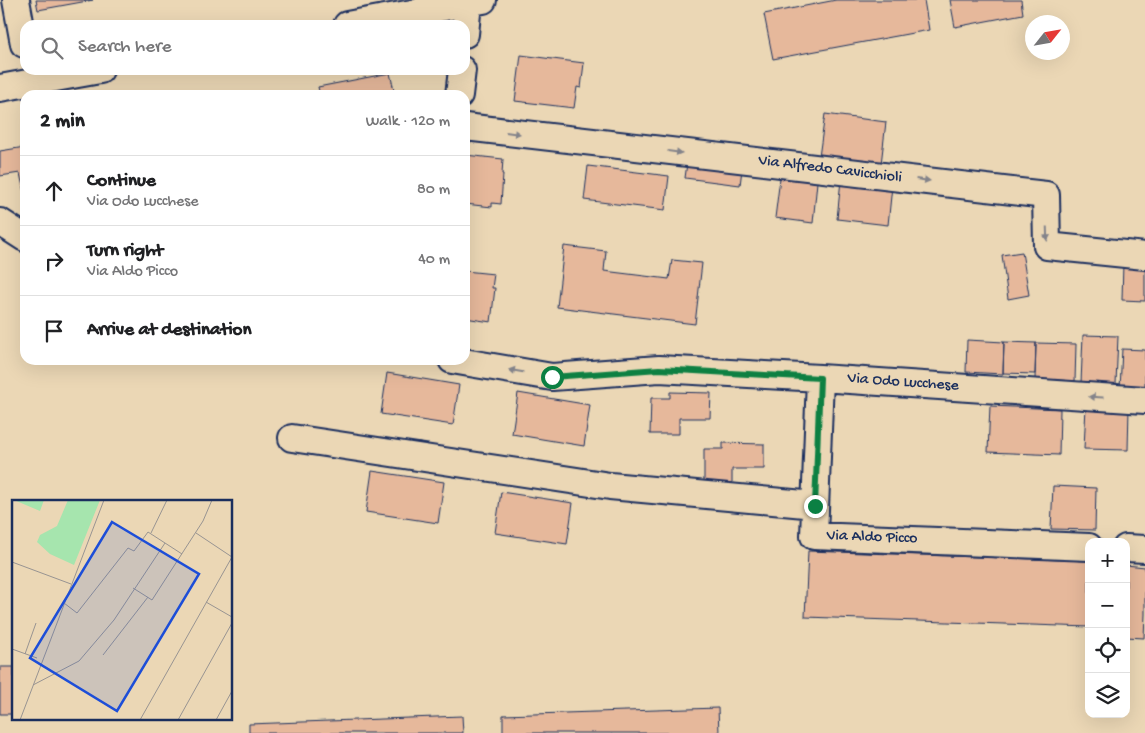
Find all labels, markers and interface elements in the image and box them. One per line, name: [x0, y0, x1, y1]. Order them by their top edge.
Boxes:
north arrow: [1025, 15, 1070, 60]
search box: [20, 20, 470, 75]
icon: search: [38, 34, 66, 62]
text: Search here: [78, 36, 172, 59]
text: 2 min: [40, 110, 85, 135]
text: Walk · 120 m: [366, 113, 450, 132]
one-way arrow: [506, 129, 522, 137]
one-way arrow: [667, 148, 683, 156]
street label: Via Alfredo Cavicchioli: [756, 152, 903, 188]
text: Continue: [87, 170, 156, 193]
one-way arrow: [915, 176, 931, 184]
icon: ahead: [40, 177, 68, 205]
text: 80 m: [417, 181, 450, 200]
text: Via Odo Lucchese: [87, 193, 198, 212]
one-way arrow: [1043, 226, 1051, 242]
text: Turn right: [87, 240, 163, 263]
icon: right: [40, 247, 68, 275]
text: 40 m: [418, 251, 450, 270]
text: Via Aldo Picco: [87, 263, 178, 282]
icon: arrive: [40, 317, 68, 345]
text: Arrive at destination: [87, 319, 251, 342]
one-way arrow: [507, 366, 523, 374]
route start: [541, 366, 564, 389]
street label: Via Odo Lucchese: [846, 370, 960, 396]
one-way arrow: [1088, 392, 1104, 400]
route end: [804, 495, 827, 518]
inset map: [12, 500, 232, 720]
street label: Via Aldo Picco: [825, 527, 918, 549]
map controls: [1085, 538, 1130, 718]
button: +: [1085, 538, 1130, 583]
button: −: [1085, 583, 1130, 628]
button: locate: [1085, 628, 1130, 673]
button: layers: [1085, 673, 1130, 718]

